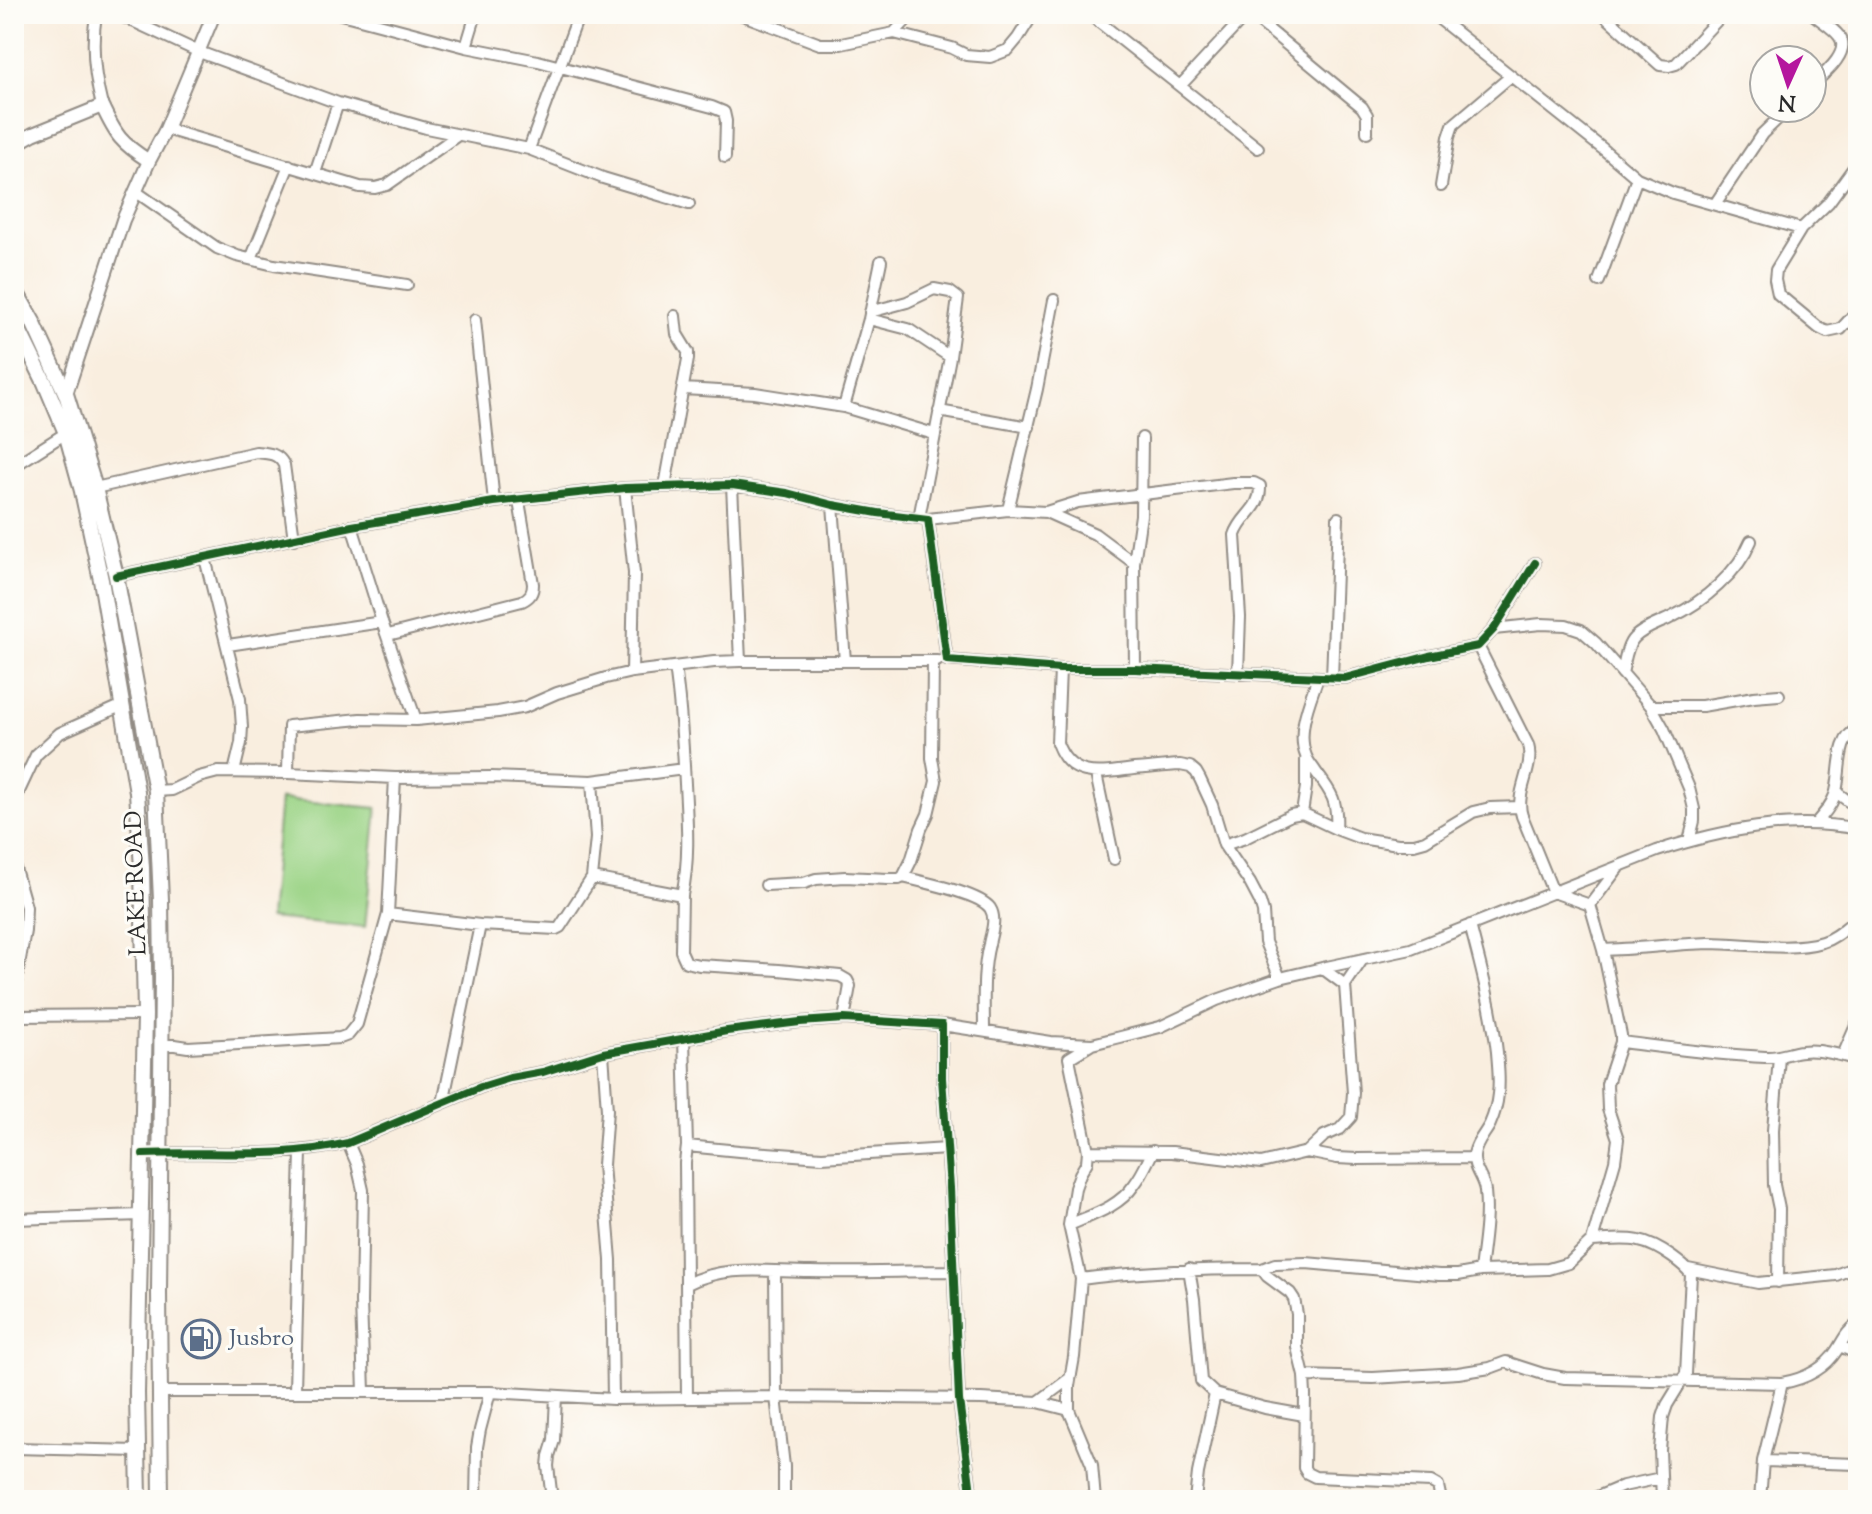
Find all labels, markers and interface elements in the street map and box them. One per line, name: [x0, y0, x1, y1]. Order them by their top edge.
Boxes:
north arrow: [1748, 44, 1828, 124]
text: N: [1777, 85, 1797, 117]
street label: LAKE ROAD: [117, 810, 157, 956]
fuel station icon: Jusbro: [180, 1318, 222, 1360]
place label: Jusbro: [227, 1322, 294, 1356]

